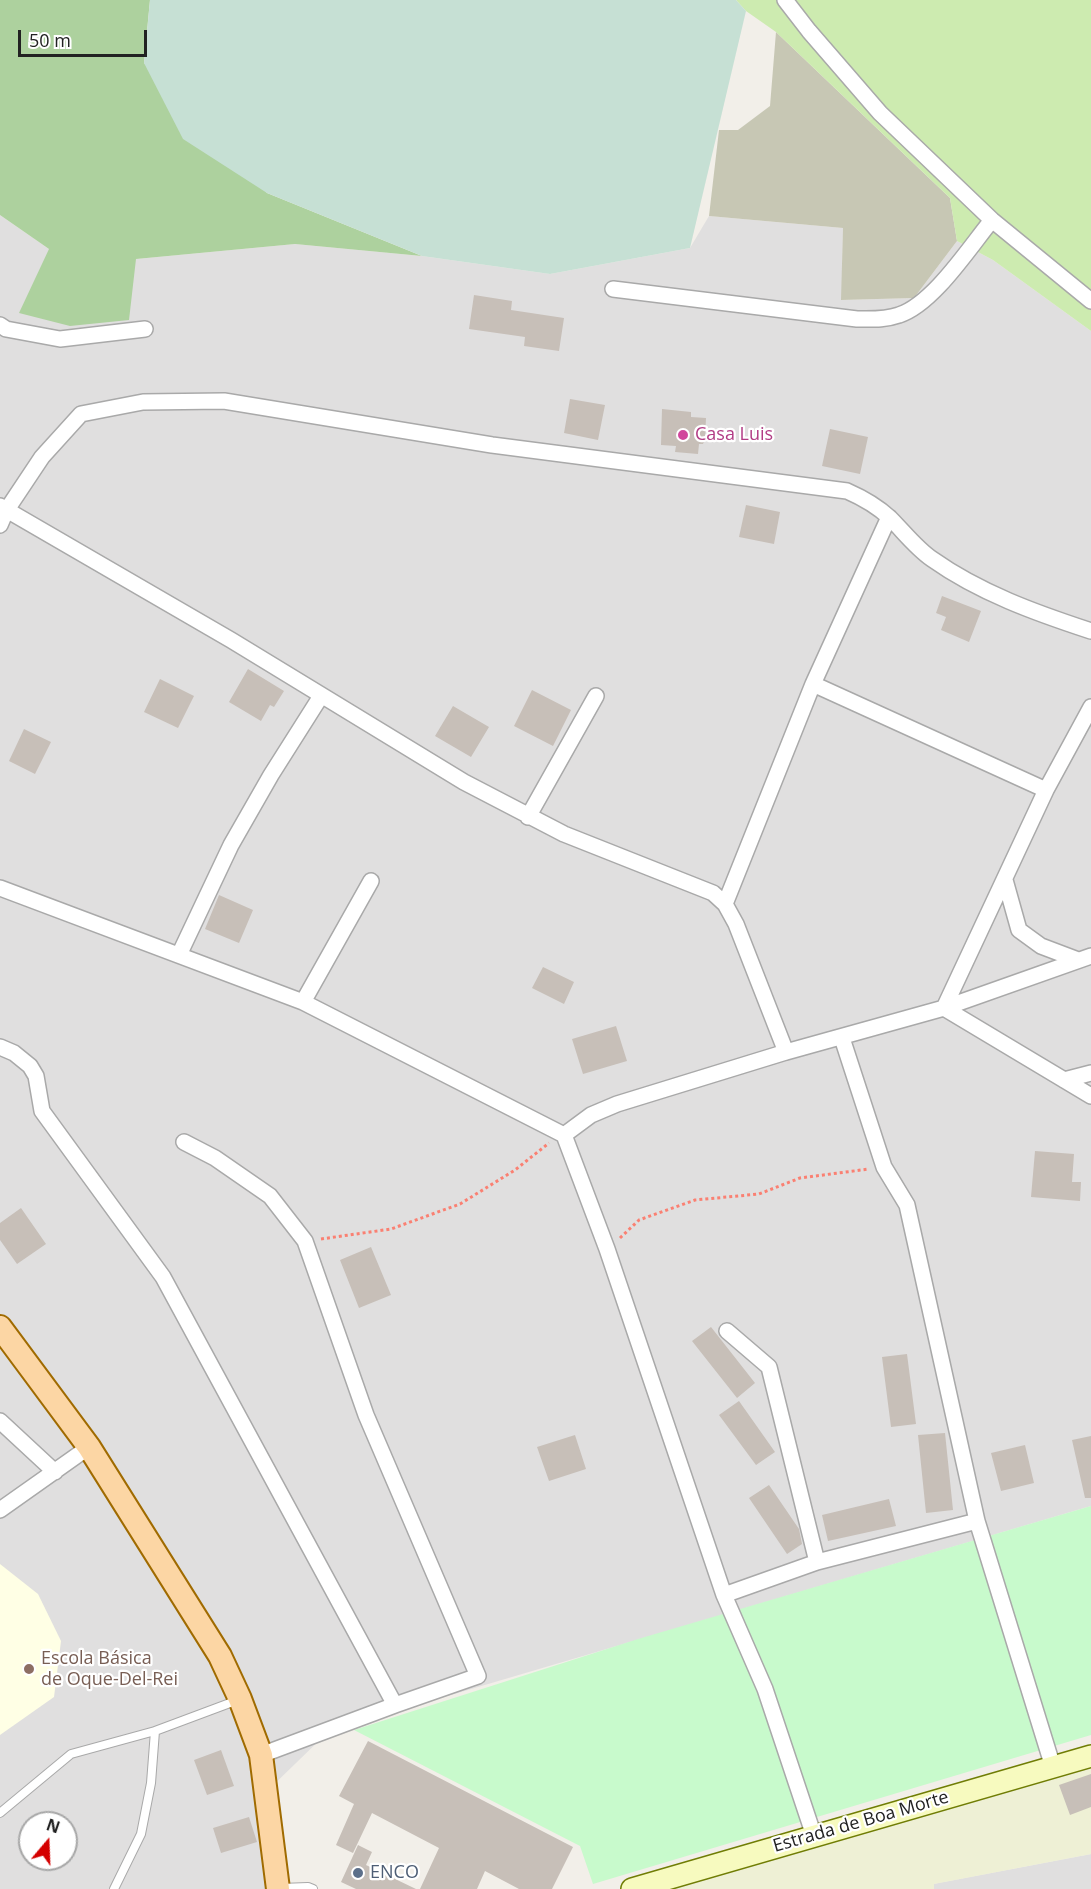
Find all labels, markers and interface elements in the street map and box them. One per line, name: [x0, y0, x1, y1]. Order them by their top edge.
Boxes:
scale bar: [21, 18, 150, 56]
text: 50 m: [29, 28, 71, 52]
place label: Casa Luis: [695, 424, 773, 446]
marker: Casa Luis: [676, 428, 690, 442]
place label: Escola Básica de Oque-Del-Rei: [41, 1648, 178, 1690]
marker: Escola Básica de Oque-Del-Rei: [22, 1662, 36, 1676]
street label: Estrada de Boa Morte: [771, 1787, 951, 1857]
north arrow: [18, 1811, 78, 1871]
text: N: [43, 1813, 63, 1838]
place label: ENCO: [370, 1862, 419, 1884]
marker: ENCO: [351, 1866, 365, 1880]

